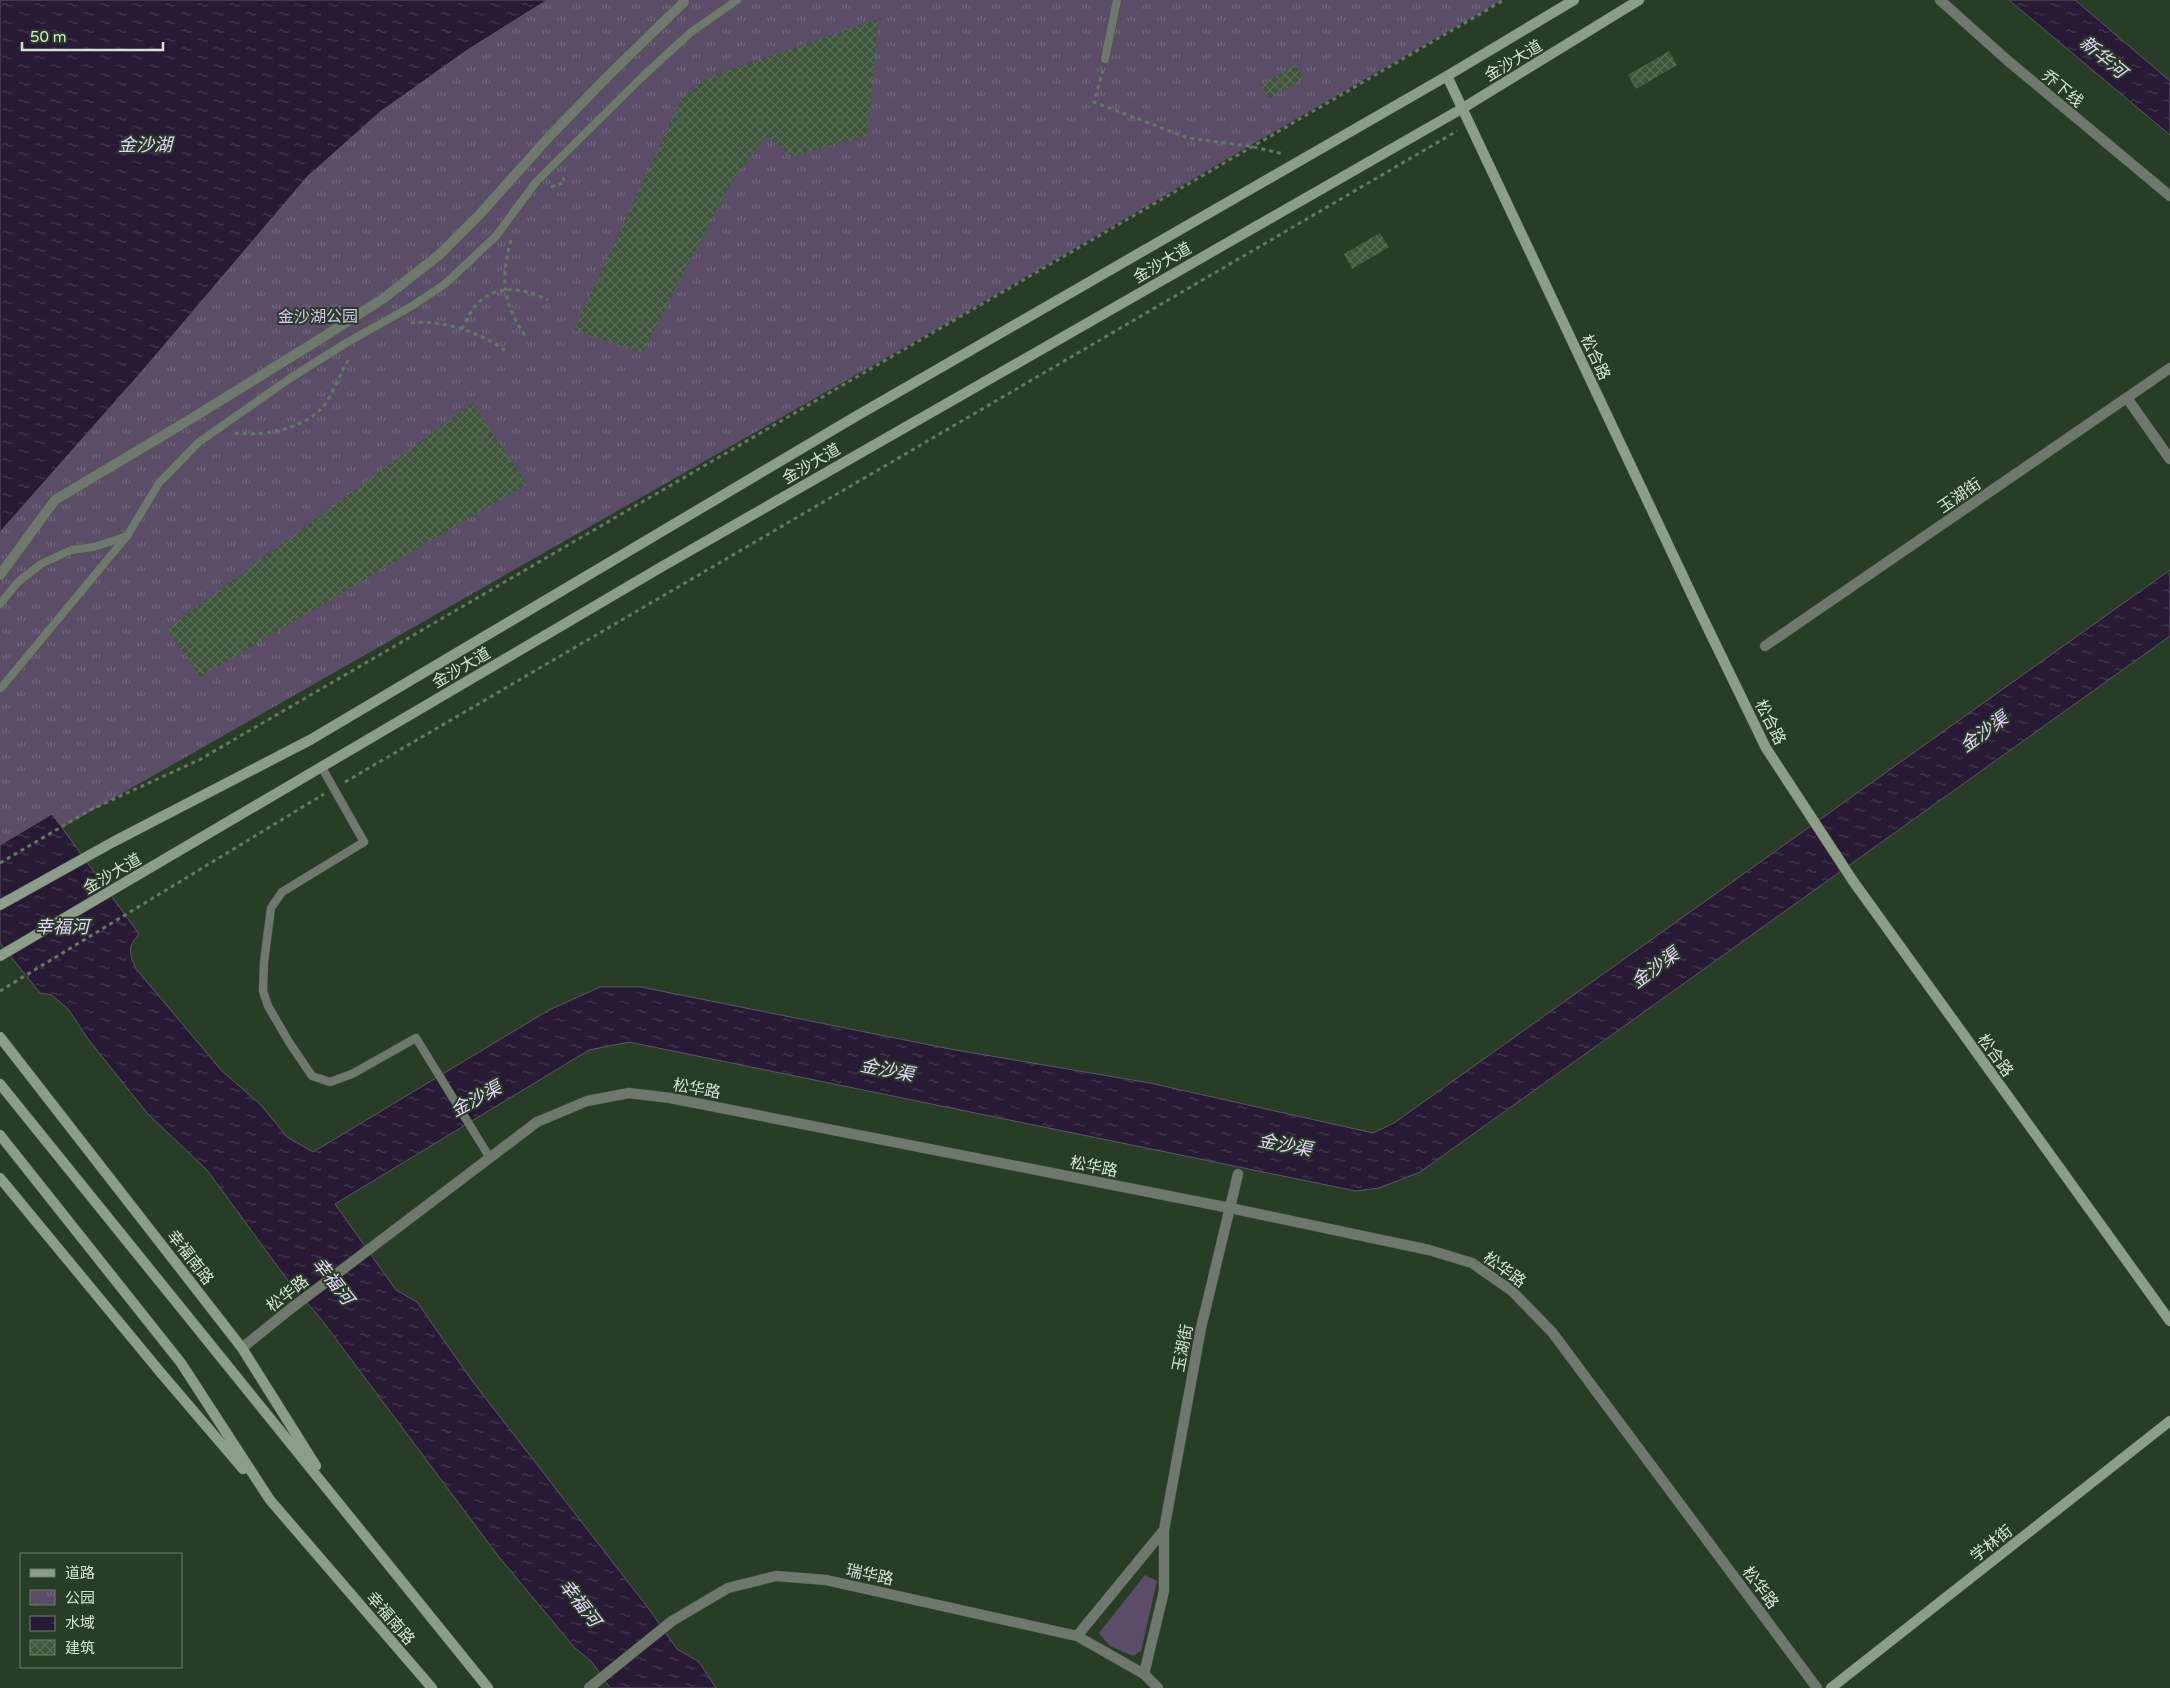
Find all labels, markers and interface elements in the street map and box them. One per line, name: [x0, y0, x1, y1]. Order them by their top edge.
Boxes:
scale bar: [22, 20, 164, 52]
text: 50 m: [30, 28, 67, 46]
water label: 新华河: [2075, 31, 2133, 85]
street label: 金沙大道: [1481, 36, 1546, 86]
street label: 乔下线: [2038, 66, 2087, 112]
water label: 金沙湖: [118, 134, 175, 156]
street label: 金沙大道: [1130, 238, 1195, 288]
park label: 金沙湖公园: [278, 307, 358, 327]
street label: 松合路: [1576, 331, 1614, 383]
street label: 金沙大道: [779, 439, 844, 489]
street label: 玉湖街: [1934, 474, 1985, 518]
street label: 金沙大道: [429, 643, 494, 693]
street label: 松合路: [1750, 697, 1790, 748]
water label: 金沙渠: [1956, 705, 2015, 757]
street label: 金沙大道: [80, 849, 145, 899]
water label: 幸福河: [35, 916, 92, 938]
water label: 金沙渠: [1627, 941, 1686, 993]
street label: 松合路: [1973, 1030, 2017, 1081]
water label: 金沙渠: [858, 1054, 919, 1087]
water label: 金沙渠: [447, 1075, 508, 1121]
street label: 松华路: [671, 1075, 722, 1103]
water label: 金沙渠: [1256, 1129, 1317, 1162]
street label: 松华路: [1068, 1153, 1119, 1181]
street label: 幸福南路: [163, 1226, 218, 1289]
street label: 松华路: [1479, 1248, 1530, 1292]
water label: 幸福河: [308, 1253, 360, 1311]
street label: 松华路: [263, 1271, 313, 1316]
street label: 玉湖街: [1169, 1323, 1197, 1374]
street label: 学林街: [1967, 1521, 2017, 1566]
legend: [20, 1553, 182, 1668]
street label: 瑞华路: [844, 1560, 895, 1590]
street label: 松华路: [1738, 1562, 1783, 1613]
text: 道路: [65, 1564, 95, 1582]
water label: 幸福河: [555, 1575, 607, 1633]
street label: 幸福南路: [362, 1588, 419, 1649]
text: 公园: [65, 1589, 95, 1607]
text: 水域: [65, 1614, 95, 1632]
text: 建筑: [65, 1639, 95, 1657]

